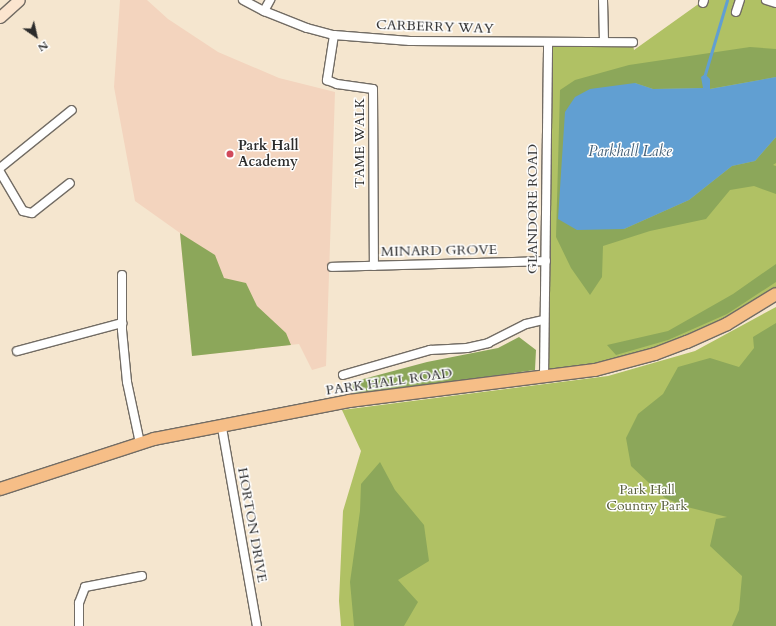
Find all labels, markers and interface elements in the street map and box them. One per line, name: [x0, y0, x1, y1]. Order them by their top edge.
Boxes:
north arrow: [16, 16, 56, 56]
street label: CARBERRY WAY: [376, 17, 494, 37]
text: N: [35, 37, 51, 55]
street label: TAME WALK: [352, 98, 368, 188]
place label: Park Hall Academy: [238, 138, 299, 170]
water label: Parkhall Lake: [588, 143, 672, 161]
street label: GLANDORE ROAD: [525, 144, 541, 274]
marker: Park Hall Academy: [225, 149, 235, 159]
street label: MINARD GROVE: [381, 242, 497, 260]
street label: PARK HALL ROAD: [325, 365, 453, 399]
street label: HORTON DRIVE: [234, 466, 270, 584]
park label: Park Hall Country Park: [606, 482, 688, 514]

